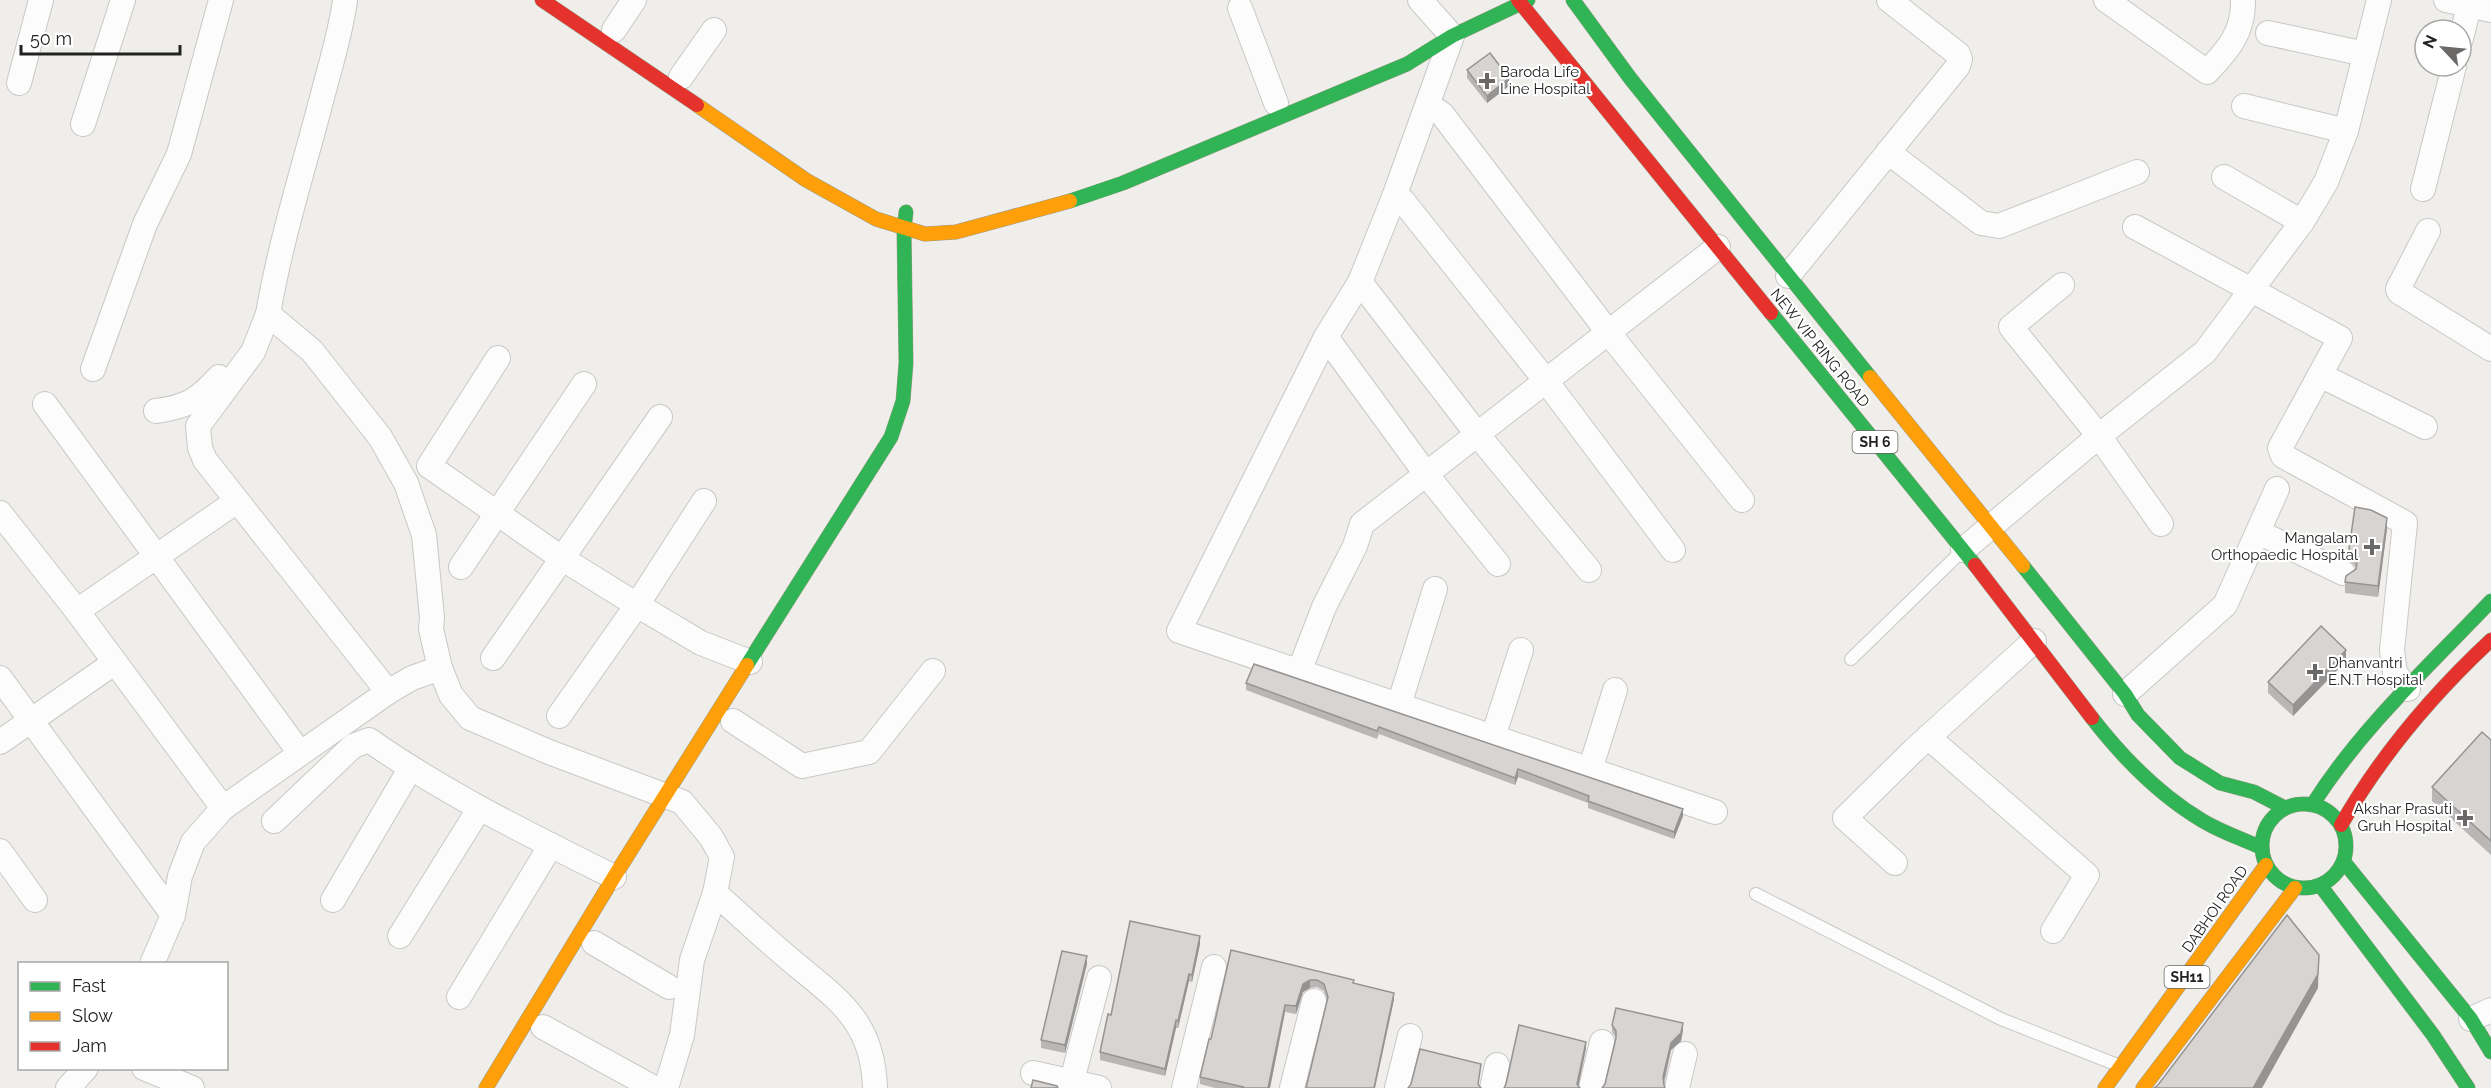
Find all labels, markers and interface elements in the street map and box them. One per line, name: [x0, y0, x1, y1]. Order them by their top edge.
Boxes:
scale bar: [21, 18, 180, 56]
north arrow: [2413, 18, 2473, 78]
text: 50 m: [30, 28, 72, 49]
text: N: [2419, 32, 2441, 51]
place label: Baroda Life Line Hospital: [1500, 63, 1591, 98]
marker: Baroda Life Line Hospital: [1478, 72, 1496, 90]
street label: NEW VIP RING ROAD: [1767, 285, 1873, 411]
road number: SH 6: [1852, 431, 1898, 453]
place label: Mangalam Orthopaedic Hospital: [2211, 529, 2359, 564]
marker: Mangalam Orthopaedic Hospital: [2363, 538, 2381, 556]
place label: Dhanvantri E.N.T Hospital: [2328, 654, 2424, 689]
marker: Dhanvantri E.N.T Hospital: [2306, 663, 2324, 681]
place label: Akshar Prasuti Gruh Hospital: [2354, 800, 2453, 835]
marker: Akshar Prasuti Gruh Hospital: [2456, 809, 2474, 827]
street label: DABHOI ROAD: [2178, 862, 2252, 956]
legend: [18, 962, 228, 1070]
road number: SH11: [2164, 966, 2210, 988]
text: Fast: [72, 975, 106, 996]
text: Slow: [72, 1005, 113, 1026]
text: Jam: [72, 1035, 107, 1056]

